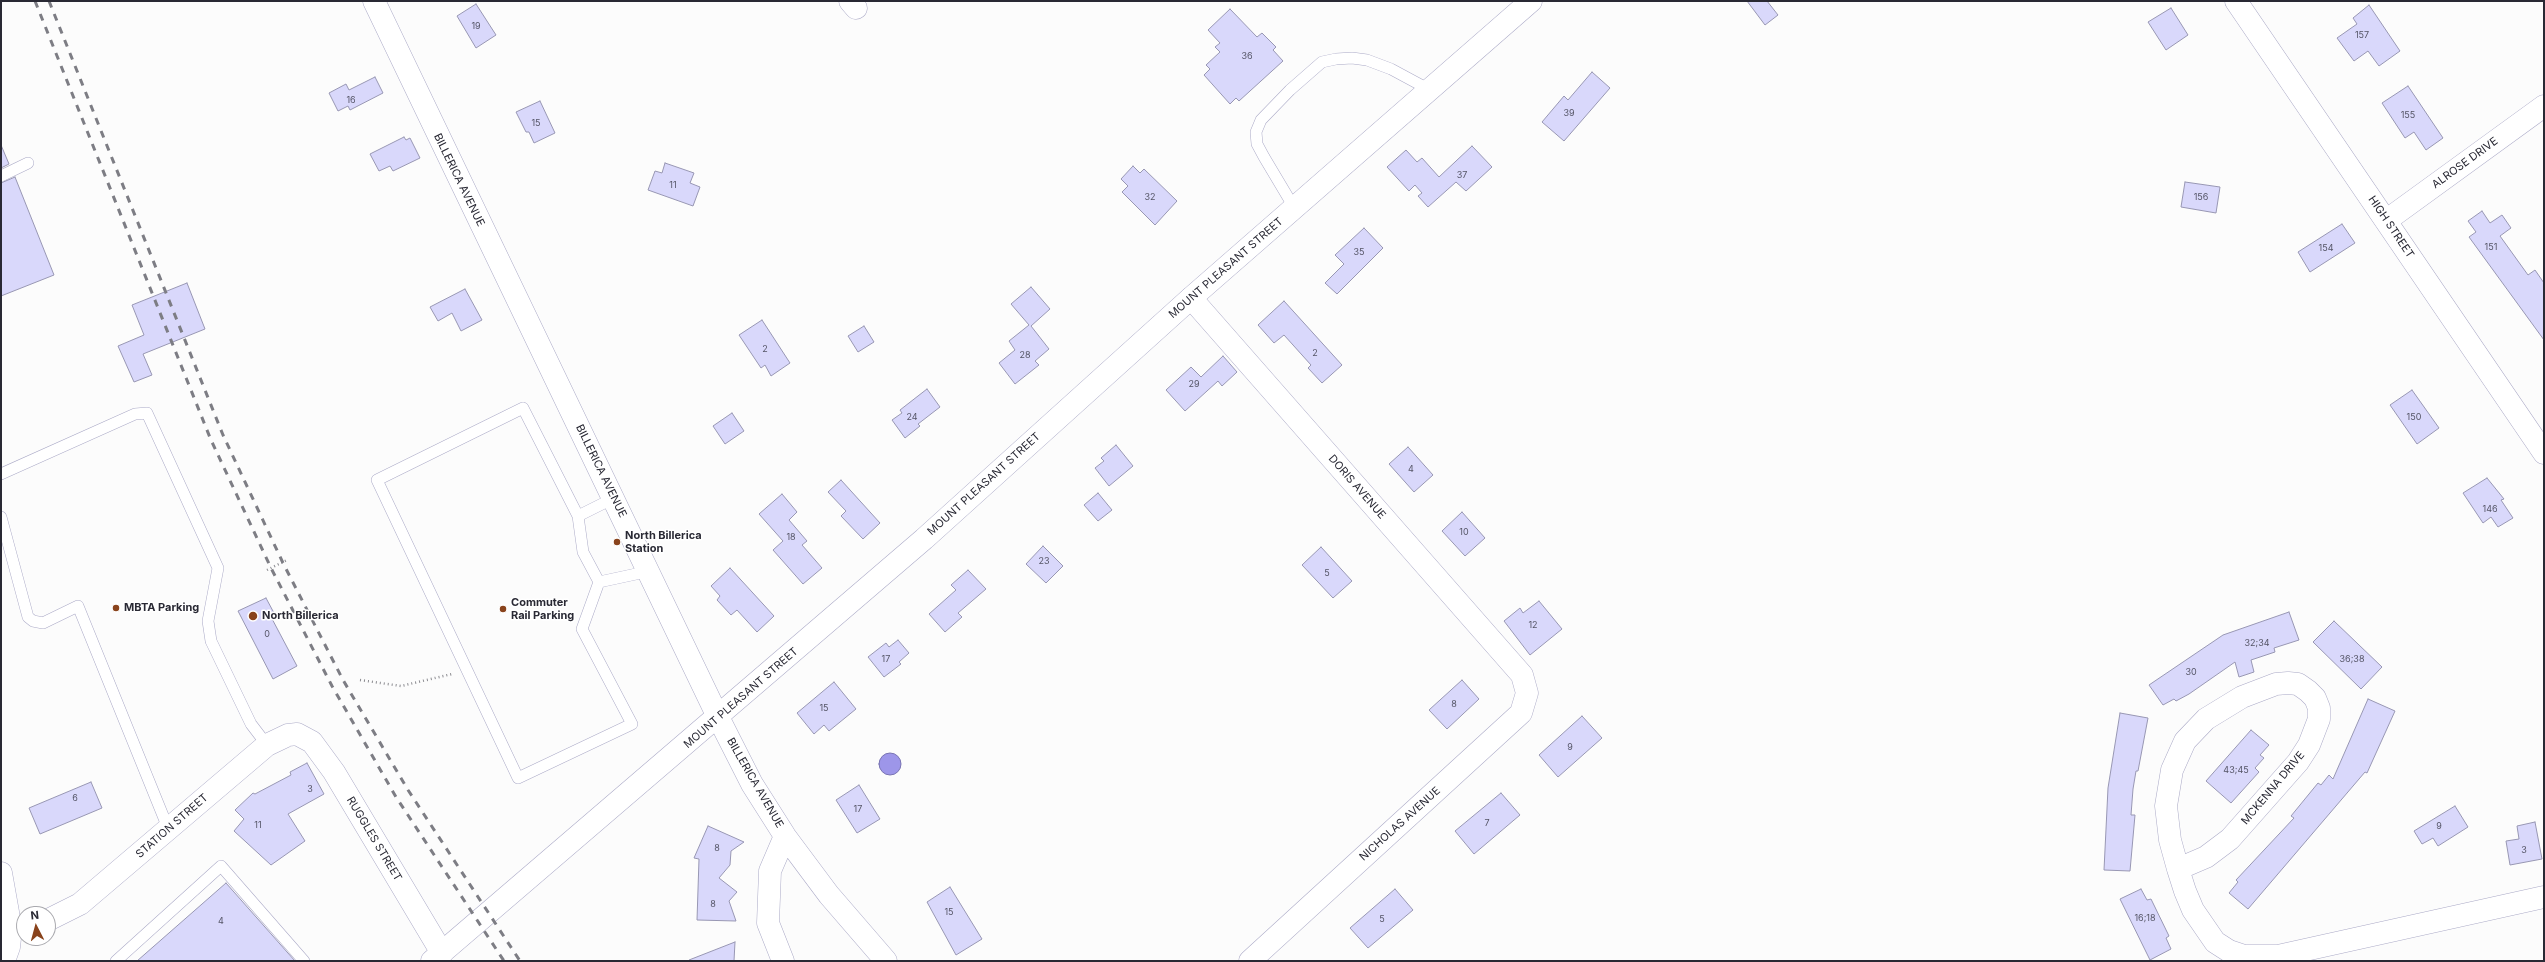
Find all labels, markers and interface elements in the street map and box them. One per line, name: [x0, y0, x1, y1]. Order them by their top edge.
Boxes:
house number: 19: [471, 21, 481, 31]
house number: 157: [2355, 30, 2369, 40]
house number: 36: [1241, 51, 1253, 61]
house number: 16: [346, 95, 356, 105]
house number: 39: [1563, 108, 1575, 118]
house number: 155: [2401, 110, 2415, 120]
house number: 15: [531, 118, 541, 128]
street label: BILLERICA AVENUE: [431, 131, 487, 229]
street label: ALROSE DRIVE: [2429, 135, 2501, 191]
house number: 37: [1457, 170, 1467, 180]
house number: 11: [669, 180, 677, 190]
house number: 32: [1144, 192, 1156, 202]
house number: 156: [2194, 192, 2208, 202]
street label: HIGH STREET: [2365, 193, 2417, 261]
street label: MOUNT PLEASANT STREET: [1166, 215, 1286, 321]
house number: 151: [2485, 242, 2497, 252]
house number: 154: [2319, 243, 2333, 253]
house number: 35: [1353, 247, 1365, 257]
house number: 2: [762, 344, 768, 354]
house number: 2: [1312, 348, 1318, 358]
house number: 28: [1019, 350, 1031, 360]
house number: 29: [1188, 379, 1200, 389]
house number: 24: [906, 412, 918, 422]
house number: 150: [2407, 412, 2421, 422]
street label: BILLERICA AVENUE: [573, 422, 629, 520]
street label: MOUNT PLEASANT STREET: [925, 430, 1043, 538]
street label: DORIS AVENUE: [1326, 452, 1388, 522]
house number: 4: [1408, 464, 1414, 474]
house number: 146: [2482, 504, 2498, 514]
house number: 10: [1459, 527, 1469, 537]
place label: North Billerica Station: [625, 529, 702, 555]
house number: 18: [786, 532, 796, 542]
marker: North Billerica Station: [612, 537, 622, 547]
house number: 23: [1038, 556, 1050, 566]
house number: 5: [1324, 568, 1330, 578]
place label: Commuter Rail Parking: [511, 596, 574, 622]
place label: MBTA Parking: [124, 601, 199, 615]
marker: MBTA Parking: [111, 603, 121, 613]
marker: Commuter Rail Parking: [498, 604, 508, 614]
place label: North Billerica: [262, 609, 339, 623]
marker: North Billerica: [247, 610, 259, 622]
house number: 12: [1528, 620, 1538, 630]
house number: 0: [264, 629, 270, 639]
house number: 32;34: [2244, 638, 2270, 648]
street label: MOUNT PLEASANT STREET: [681, 645, 801, 751]
house number: 17: [882, 654, 890, 664]
house number: 36;38: [2340, 654, 2364, 664]
house number: 30: [2185, 667, 2197, 677]
house number: 8: [1451, 699, 1457, 709]
house number: 15: [819, 703, 829, 713]
street label: BILLERICA AVENUE: [724, 736, 786, 830]
house number: 9: [1567, 742, 1573, 752]
street label: MCKENNA DRIVE: [2239, 749, 2307, 827]
house number: 43;45: [2223, 765, 2249, 775]
house number: 3: [307, 784, 313, 794]
street label: NICHOLAS AVENUE: [1357, 784, 1443, 864]
street label: STATION STREET: [133, 791, 211, 861]
house number: 6: [72, 793, 78, 803]
street label: RUGGLES STREET: [344, 794, 404, 884]
house number: 17: [854, 804, 862, 814]
house number: 7: [1484, 818, 1490, 828]
house number: 11: [254, 820, 262, 830]
house number: 9: [2436, 821, 2442, 831]
house number: 8: [714, 843, 720, 853]
house number: 3: [2521, 845, 2527, 855]
house number: 8: [710, 899, 716, 909]
north arrow: [16, 906, 56, 946]
house number: 15: [944, 907, 954, 917]
text: N: [30, 908, 40, 922]
house number: 16;18: [2134, 913, 2156, 923]
house number: 5: [1379, 914, 1385, 924]
house number: 4: [218, 916, 224, 926]

